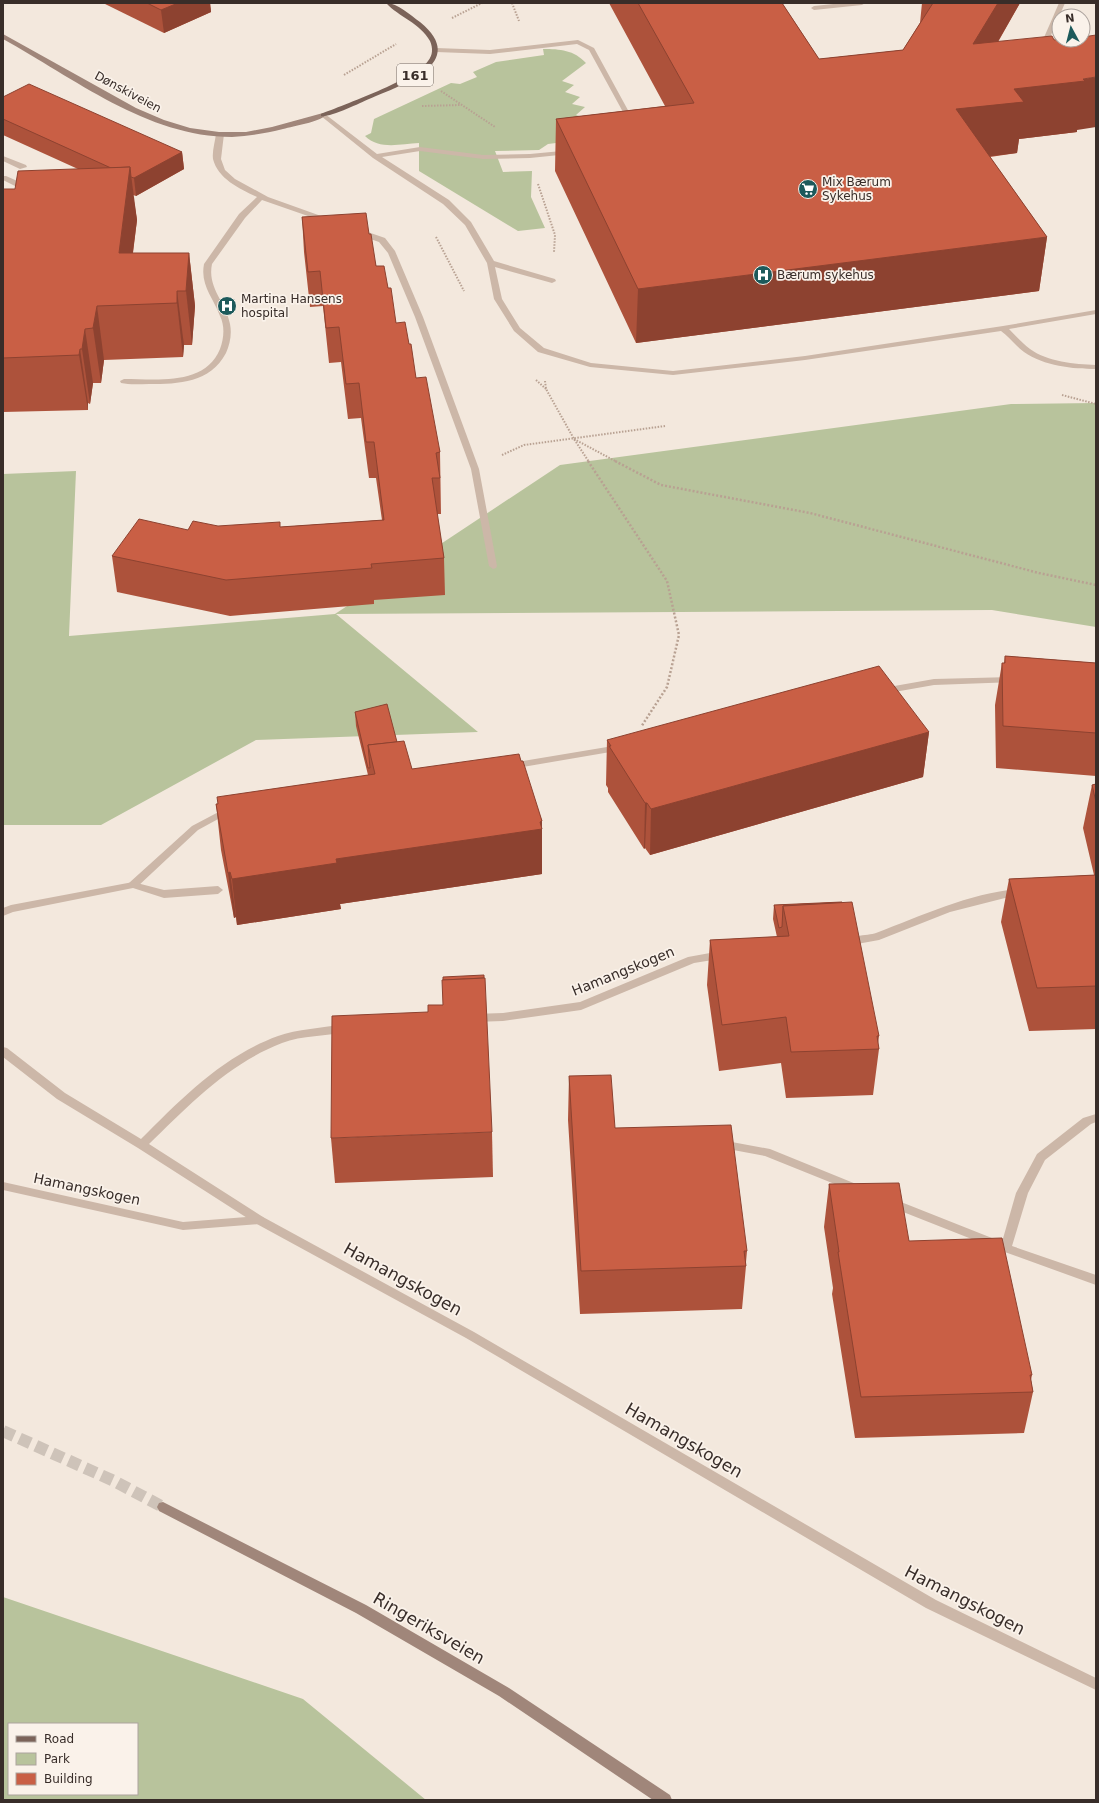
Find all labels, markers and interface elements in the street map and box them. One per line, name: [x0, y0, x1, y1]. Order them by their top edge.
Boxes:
north arrow: [1051, 8, 1091, 48]
text: N: [1064, 12, 1075, 26]
road number: 161: [397, 64, 433, 86]
street label: Dønskiveien: [92, 69, 164, 115]
place label: Mix Bærum Sykehus: [822, 175, 891, 203]
supermarket icon: Mix Bærum Sykehus: [797, 178, 819, 200]
hospital icon: Bærum sykehus: [752, 264, 774, 286]
place label: Bærum sykehus: [777, 268, 874, 282]
place label: Martina Hansens hospital: [241, 292, 342, 320]
hospital icon: Martina Hansens hospital: [216, 295, 238, 317]
street label: Hamangskogen: [570, 943, 676, 999]
street label: Hamangskogen: [32, 1170, 142, 1208]
street label: Hamangskogen: [340, 1238, 466, 1320]
street label: Hamangskogen: [622, 1398, 746, 1482]
street label: Hamangskogen: [902, 1561, 1028, 1639]
street label: Ringeriksveien: [370, 1588, 488, 1668]
legend: [8, 1723, 138, 1795]
text: Road: [44, 1732, 74, 1746]
text: Park: [44, 1752, 70, 1766]
text: Building: [44, 1772, 93, 1786]

